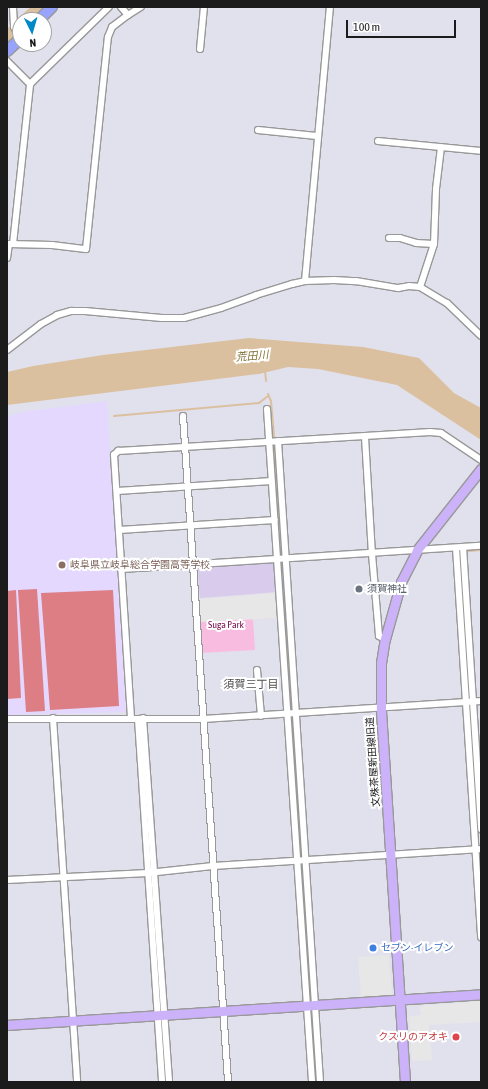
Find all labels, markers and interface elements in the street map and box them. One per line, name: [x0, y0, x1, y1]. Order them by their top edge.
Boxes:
north arrow: [12, 12, 52, 52]
scale bar: [348, 12, 458, 38]
text: 100 m: [353, 20, 380, 34]
text: N: [29, 37, 37, 49]
water label: 荒田川: [235, 348, 269, 364]
place label: 岐阜県立岐阜総合学園高等学校: [70, 559, 210, 571]
marker: 岐阜県立岐阜総合学園高等学校: [57, 560, 67, 570]
place label: 須賀神社: [367, 583, 407, 595]
marker: 須賀神社: [354, 584, 364, 594]
park label: Suga Park: [208, 619, 244, 631]
district label: 須賀三丁目: [224, 677, 278, 691]
street label: 文殊茶屋新田線旧道: [364, 717, 382, 807]
place label: セブン-イレブン: [381, 942, 453, 954]
marker: セブン-イレブン: [368, 943, 378, 953]
place label: クスリのアオキ: [378, 1031, 448, 1043]
marker: クスリのアオキ: [451, 1032, 461, 1042]

